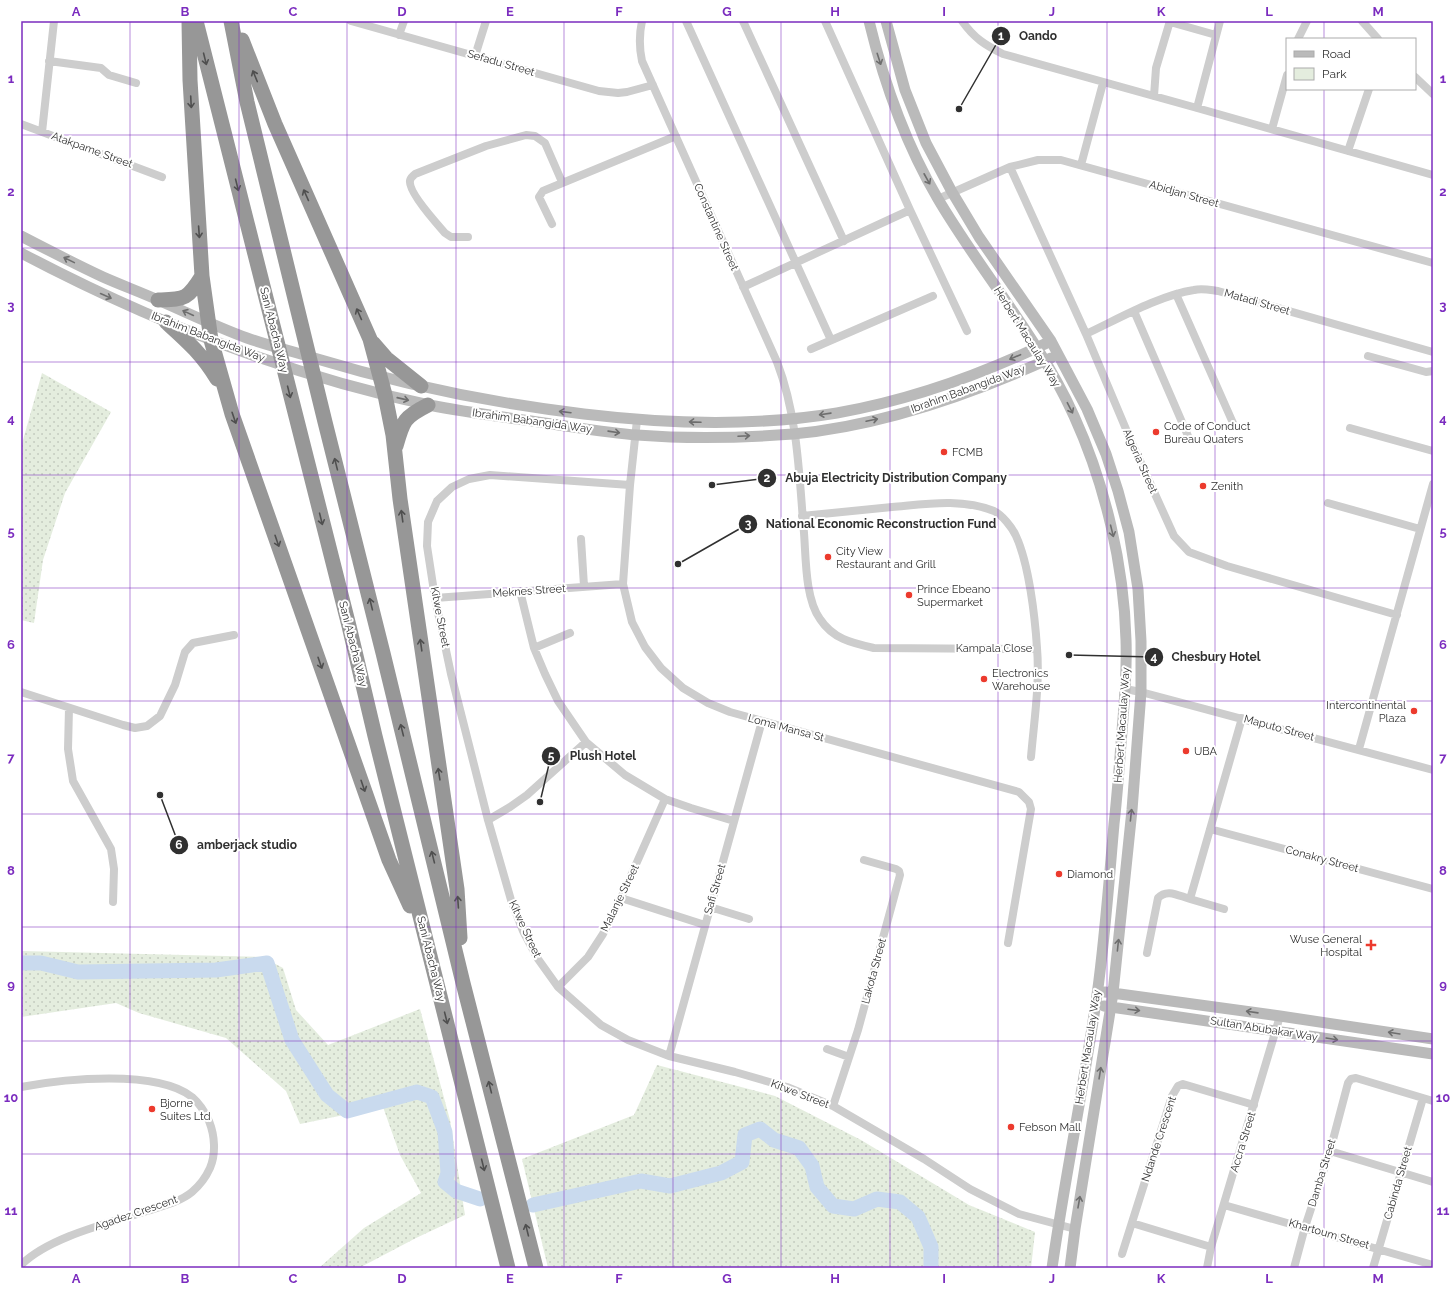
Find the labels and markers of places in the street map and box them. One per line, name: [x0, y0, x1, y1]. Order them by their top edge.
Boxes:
callout: Oando: [991, 24, 1065, 48]
place label: Code of Conduct Bureau Quaters: [1164, 420, 1251, 446]
marker: Code of Conduct Bureau Quaters: [1151, 427, 1161, 437]
place label: FCMB: [952, 446, 983, 459]
marker: FCMB: [939, 447, 949, 457]
callout: Abuja Electricity Distribution Company: [757, 466, 1015, 490]
place label: Zenith: [1211, 480, 1243, 493]
marker: Zenith: [1198, 481, 1208, 491]
callout: National Economic Reconstruction Fund: [738, 512, 1005, 536]
place label: City View Restaurant and Grill: [836, 545, 936, 571]
marker: City View Restaurant and Grill: [823, 552, 833, 562]
place label: Prince Ebeano Supermarket: [917, 583, 991, 609]
marker: Prince Ebeano Supermarket: [904, 590, 914, 600]
callout: Chesbury Hotel: [1144, 645, 1269, 669]
place label: Electronics Warehouse: [992, 667, 1051, 693]
marker: Electronics Warehouse: [979, 674, 989, 684]
place label: Intercontinental Plaza: [1326, 699, 1406, 725]
marker: Intercontinental Plaza: [1409, 706, 1419, 716]
callout: Plush Hotel: [541, 744, 644, 768]
place label: UBA: [1194, 745, 1217, 758]
marker: UBA: [1181, 746, 1191, 756]
callout: amberjack studio: [169, 833, 305, 857]
place label: Diamond: [1067, 868, 1113, 881]
marker: Diamond: [1054, 869, 1064, 879]
place label: Wuse General Hospital: [1290, 933, 1362, 959]
marker: Wuse General Hospital: [1365, 939, 1377, 951]
place label: Bjorne Suites Ltd: [160, 1097, 211, 1123]
marker: Bjorne Suites Ltd: [147, 1104, 157, 1114]
place label: Febson Mall: [1019, 1121, 1081, 1134]
marker: Febson Mall: [1006, 1122, 1016, 1132]

